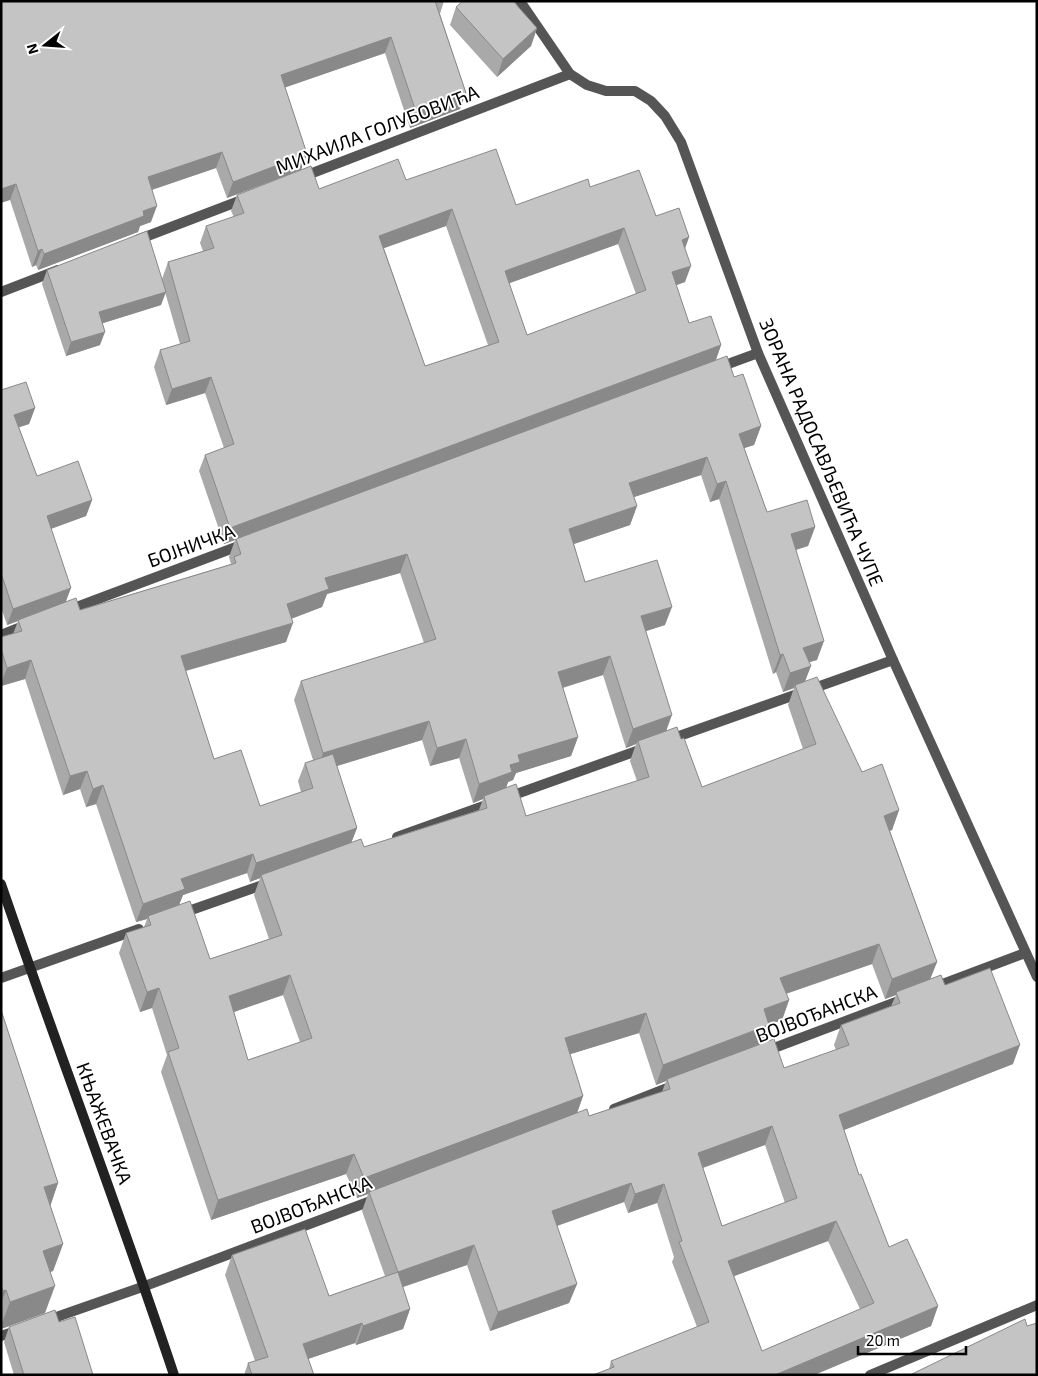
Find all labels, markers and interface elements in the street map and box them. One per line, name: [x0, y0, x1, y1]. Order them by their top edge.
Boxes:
north arrow: [20, 20, 70, 70]
text: N: [22, 42, 42, 56]
street label: МИХАИЛА ГОЛУБОВИЋА: [272, 80, 482, 178]
street label: ЗОРАНА РАДОСАВЉЕВИЋА ЧУПЕ: [755, 315, 889, 589]
street label: БОЈНИЧКА: [144, 519, 238, 571]
street label: ВОЈВОЂАНСКА: [752, 979, 880, 1047]
street label: КЊАЖЕВАЧКА: [72, 1059, 138, 1187]
street label: ВОЈВОЂАНСКА: [247, 1170, 375, 1238]
scale bar: [858, 1324, 966, 1356]
text: 20 m: [866, 1331, 900, 1349]

